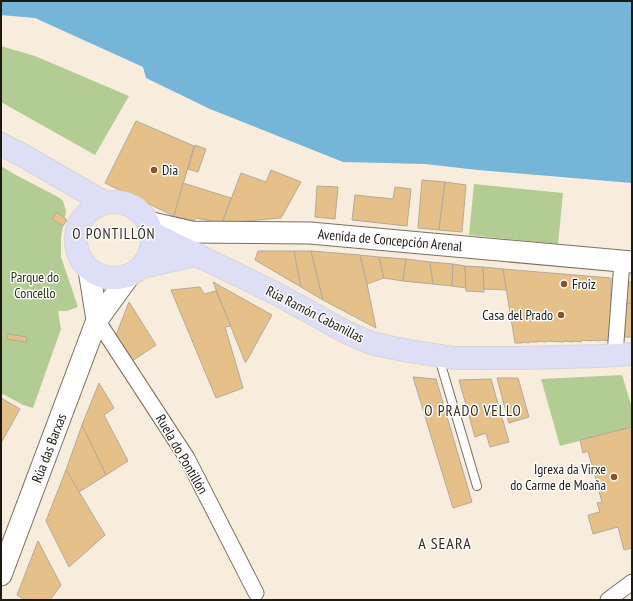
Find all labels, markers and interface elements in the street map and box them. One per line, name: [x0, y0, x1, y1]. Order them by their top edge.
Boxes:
place label: Dia: [162, 161, 178, 179]
marker: Dia: [149, 165, 159, 175]
district label: O PONTILLÓN: [72, 224, 156, 243]
street label: Avenida de Concepción Arenal: [317, 225, 464, 255]
park label: Parque do Concello: [11, 268, 59, 302]
place label: Froiz: [572, 275, 596, 293]
marker: Froiz: [559, 279, 569, 289]
street label: Rúa Ramón Cabanillas: [263, 282, 367, 347]
place label: Casa del Prado: [482, 306, 553, 324]
marker: Casa del Prado: [556, 310, 566, 320]
district label: O PRADO VELLO: [424, 401, 522, 420]
street label: Rúa das Barxas: [28, 411, 71, 485]
street label: Ruela do Pontillón: [152, 411, 212, 497]
place label: Igrexa da Virxe do Carme de Moaña: [510, 460, 606, 494]
marker: Igrexa da Virxe do Carme de Moaña: [609, 472, 619, 482]
district label: A SEARA: [418, 533, 472, 553]

